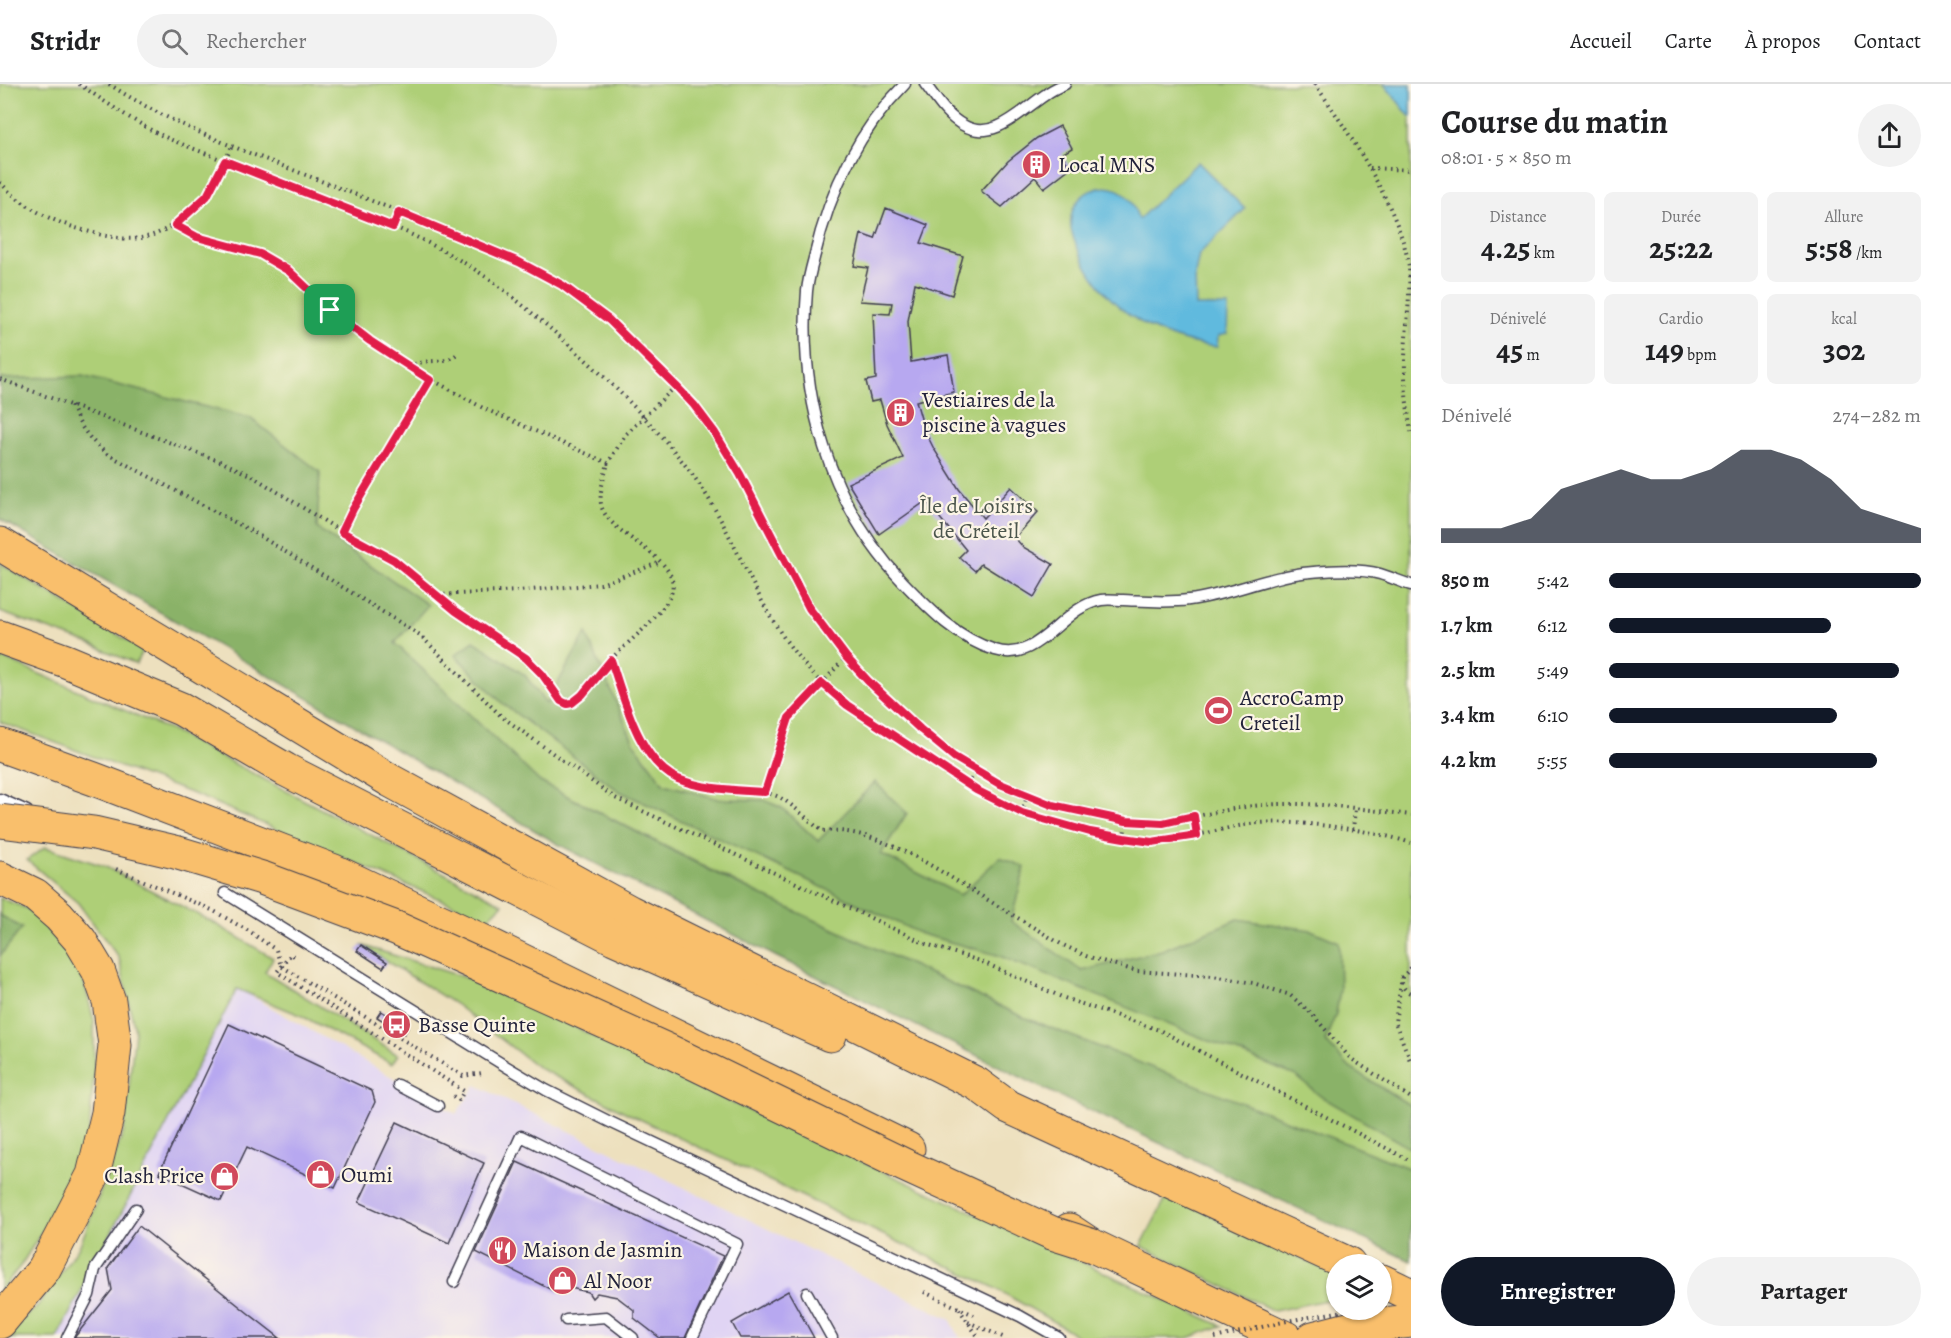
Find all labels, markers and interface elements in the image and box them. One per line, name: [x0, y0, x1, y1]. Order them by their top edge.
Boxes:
search box: [137, 14, 557, 68]
text: Stridr: [30, 22, 101, 60]
icon: search: [158, 25, 191, 58]
text: Rechercher: [206, 26, 307, 56]
text: Accueil: [1570, 27, 1632, 55]
text: Carte: [1665, 27, 1712, 55]
text: À propos: [1745, 27, 1821, 55]
text: Contact: [1854, 27, 1921, 55]
text: Course du matin: [1441, 99, 1668, 144]
button: share: [1858, 104, 1921, 167]
text: 08:01 · 5 × 850 m: [1441, 144, 1572, 171]
building icon: Local MNS: [1021, 149, 1053, 181]
place label: Local MNS: [1058, 150, 1155, 180]
text: Distance: [1489, 206, 1547, 228]
text: Durée: [1661, 206, 1701, 228]
text: Allure: [1825, 206, 1863, 228]
text: 4.25: [1481, 228, 1531, 268]
text: 25:22: [1649, 228, 1713, 268]
text: 5:58: [1806, 228, 1853, 268]
text: km: [1531, 242, 1555, 264]
text: /km: [1853, 242, 1882, 264]
pin: [304, 284, 355, 335]
icon: arrive: [313, 293, 346, 326]
text: Dénivelé: [1490, 308, 1546, 330]
text: Cardio: [1659, 308, 1703, 330]
text: kcal: [1831, 308, 1857, 330]
text: 45: [1496, 330, 1523, 370]
text: 149: [1645, 330, 1684, 370]
text: 302: [1823, 330, 1865, 370]
text: m: [1523, 344, 1540, 366]
text: bpm: [1684, 344, 1717, 366]
place label: Vestiaires de la piscine à vagues: [921, 385, 1066, 440]
building icon: Vestiaires de la piscine à vagues: [885, 397, 917, 429]
text: Dénivelé: [1441, 402, 1512, 429]
text: 274–282 m: [1833, 402, 1921, 429]
park label: Île de Loisirs de Créteil: [919, 491, 1033, 546]
text: 850 m: [1441, 567, 1489, 594]
text: 5:42: [1537, 567, 1569, 594]
text: 1.7 km: [1441, 612, 1493, 639]
text: 6:12: [1537, 612, 1567, 639]
text: 2.5 km: [1441, 657, 1495, 684]
text: 5:49: [1537, 657, 1569, 684]
place label: AccroCamp Creteil: [1239, 683, 1344, 738]
sports icon: AccroCamp Creteil: [1203, 695, 1235, 727]
text: 3.4 km: [1441, 702, 1495, 729]
text: 6:10: [1537, 702, 1569, 729]
text: 4.2 km: [1441, 747, 1496, 774]
text: 5:55: [1537, 747, 1568, 774]
bus stop icon: Basse Quinte: [381, 1009, 413, 1041]
place label: Basse Quinte: [418, 1010, 536, 1040]
shop icon: Oumi: [304, 1159, 336, 1191]
shop icon: Clash Price: [209, 1160, 241, 1192]
place label: Oumi: [341, 1160, 393, 1190]
place label: Clash Price: [104, 1161, 204, 1191]
restaurant icon: Maison de Jasmin: [486, 1234, 518, 1266]
place label: Maison de Jasmin: [523, 1235, 682, 1265]
map controls: [1326, 1254, 1392, 1320]
button: layers: [1326, 1254, 1392, 1320]
button: Enregistrer: [1441, 1257, 1675, 1326]
button: Partager: [1687, 1257, 1921, 1326]
shop icon: Al Noor: [547, 1265, 579, 1297]
place label: Al Noor: [583, 1266, 652, 1296]

